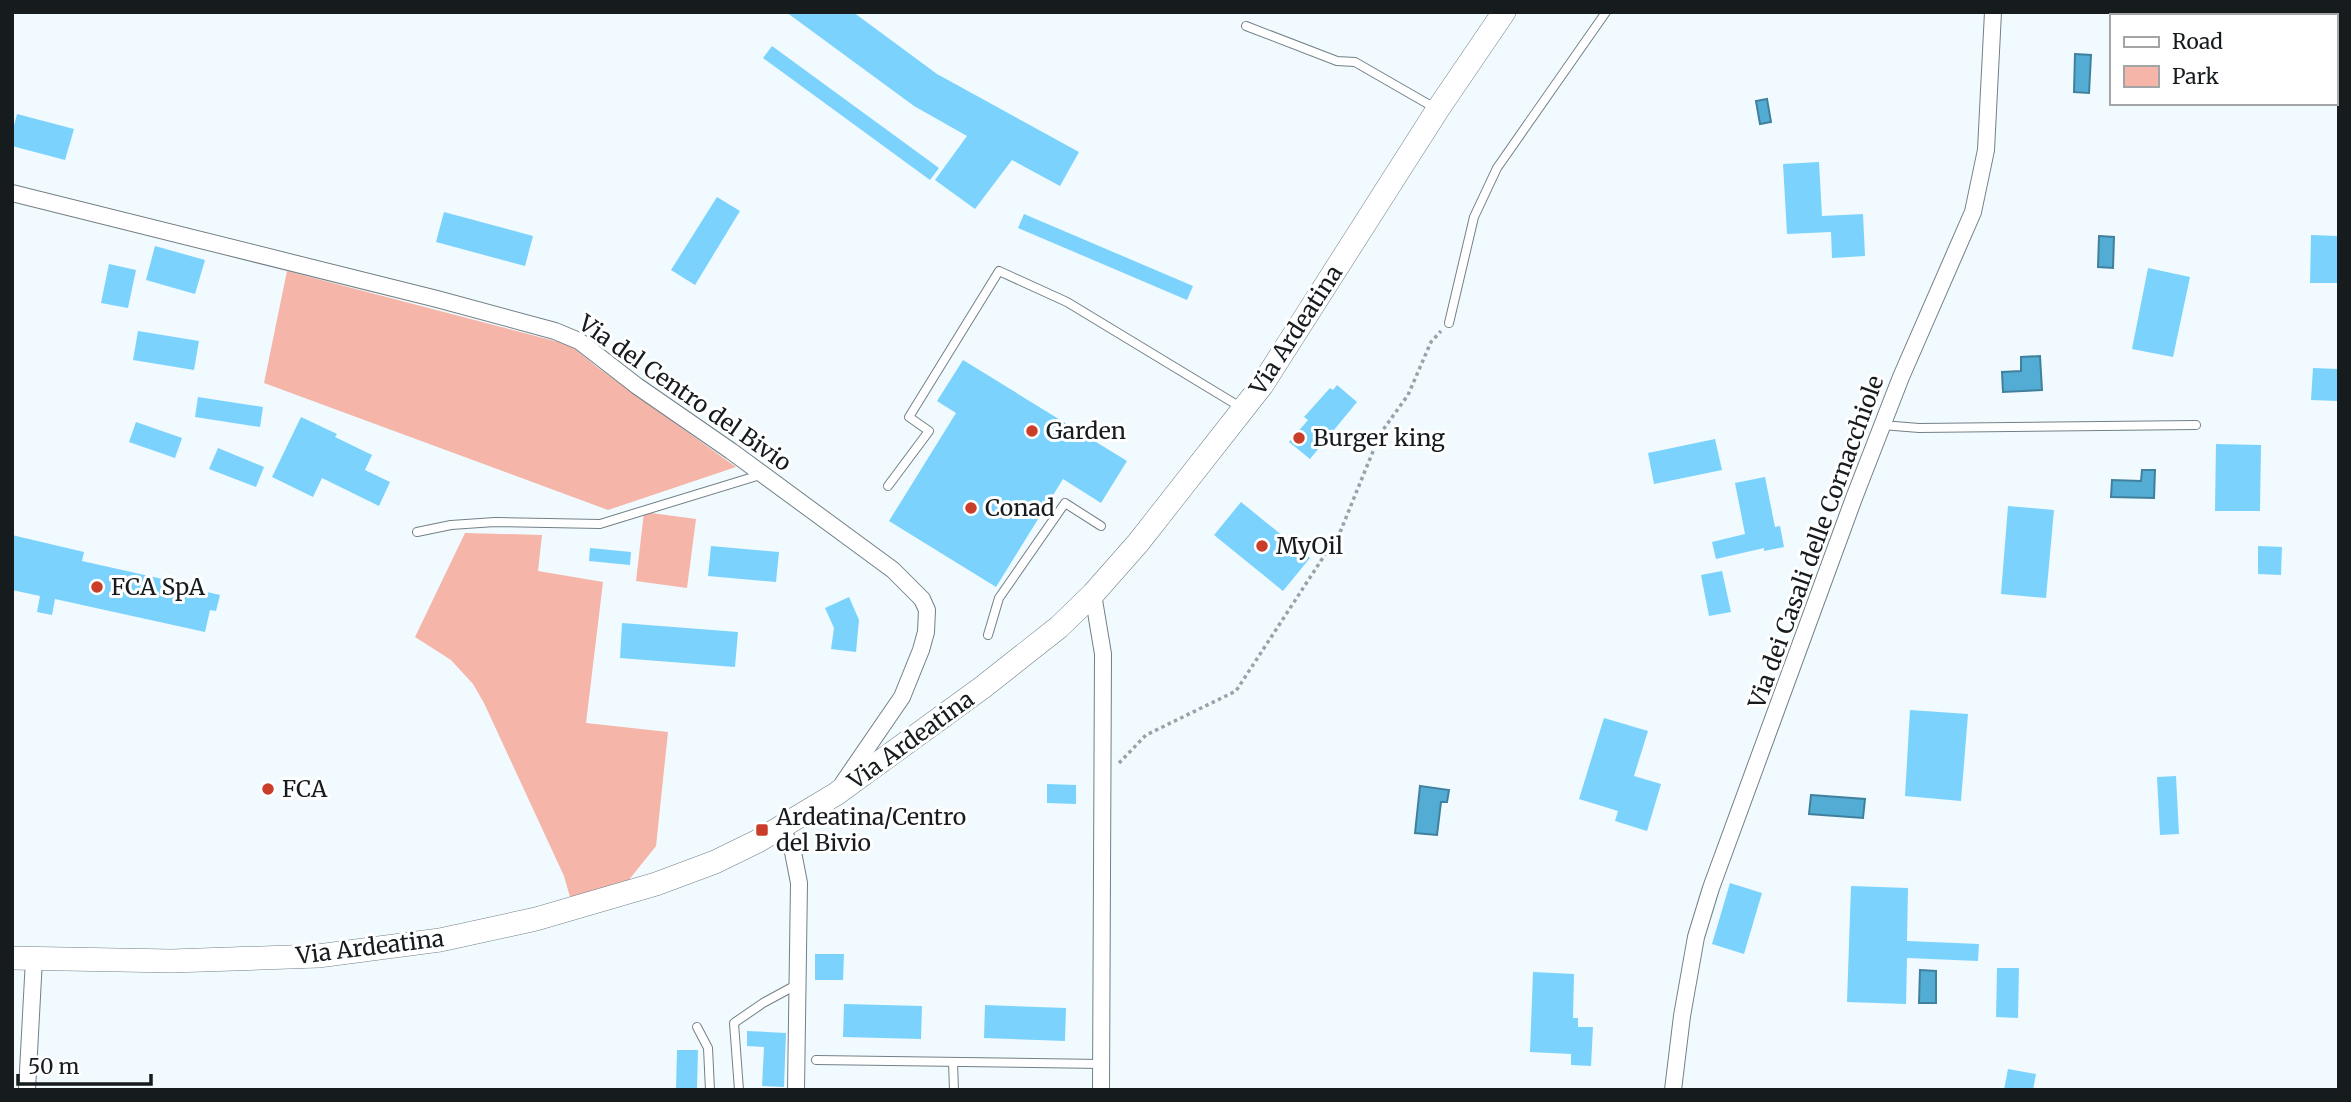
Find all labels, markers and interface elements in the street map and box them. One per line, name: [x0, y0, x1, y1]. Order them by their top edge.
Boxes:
legend: [2110, 14, 2337, 105]
text: Road: [2172, 28, 2223, 55]
text: Park: [2172, 63, 2219, 90]
street label: Via Ardeatina: [1242, 259, 1348, 401]
street label: Via del Centro del Bivio: [572, 308, 797, 477]
street label: Via dei Casali delle Cornacchiole: [1741, 371, 1889, 713]
place label: Garden: [1046, 416, 1126, 445]
marker: Garden: [1024, 423, 1040, 439]
place label: Burger king: [1313, 423, 1445, 452]
marker: Burger king: [1291, 430, 1307, 446]
place label: Conad: [985, 493, 1055, 522]
marker: Conad: [963, 500, 979, 516]
place label: MyOil: [1276, 531, 1343, 560]
marker: MyOil: [1254, 538, 1270, 554]
place label: FCA SpA: [111, 572, 206, 601]
marker: FCA SpA: [89, 579, 105, 595]
street label: Via Ardeatina: [841, 684, 979, 796]
place label: FCA: [282, 774, 328, 803]
marker: FCA: [260, 781, 276, 797]
place label: Ardeatina/Centro del Bivio: [775, 802, 966, 857]
marker: Ardeatina/Centro del Bivio: [754, 822, 770, 838]
street label: Via Ardeatina: [293, 923, 445, 970]
scale bar: [18, 1042, 150, 1086]
text: 50 m: [28, 1053, 79, 1080]

